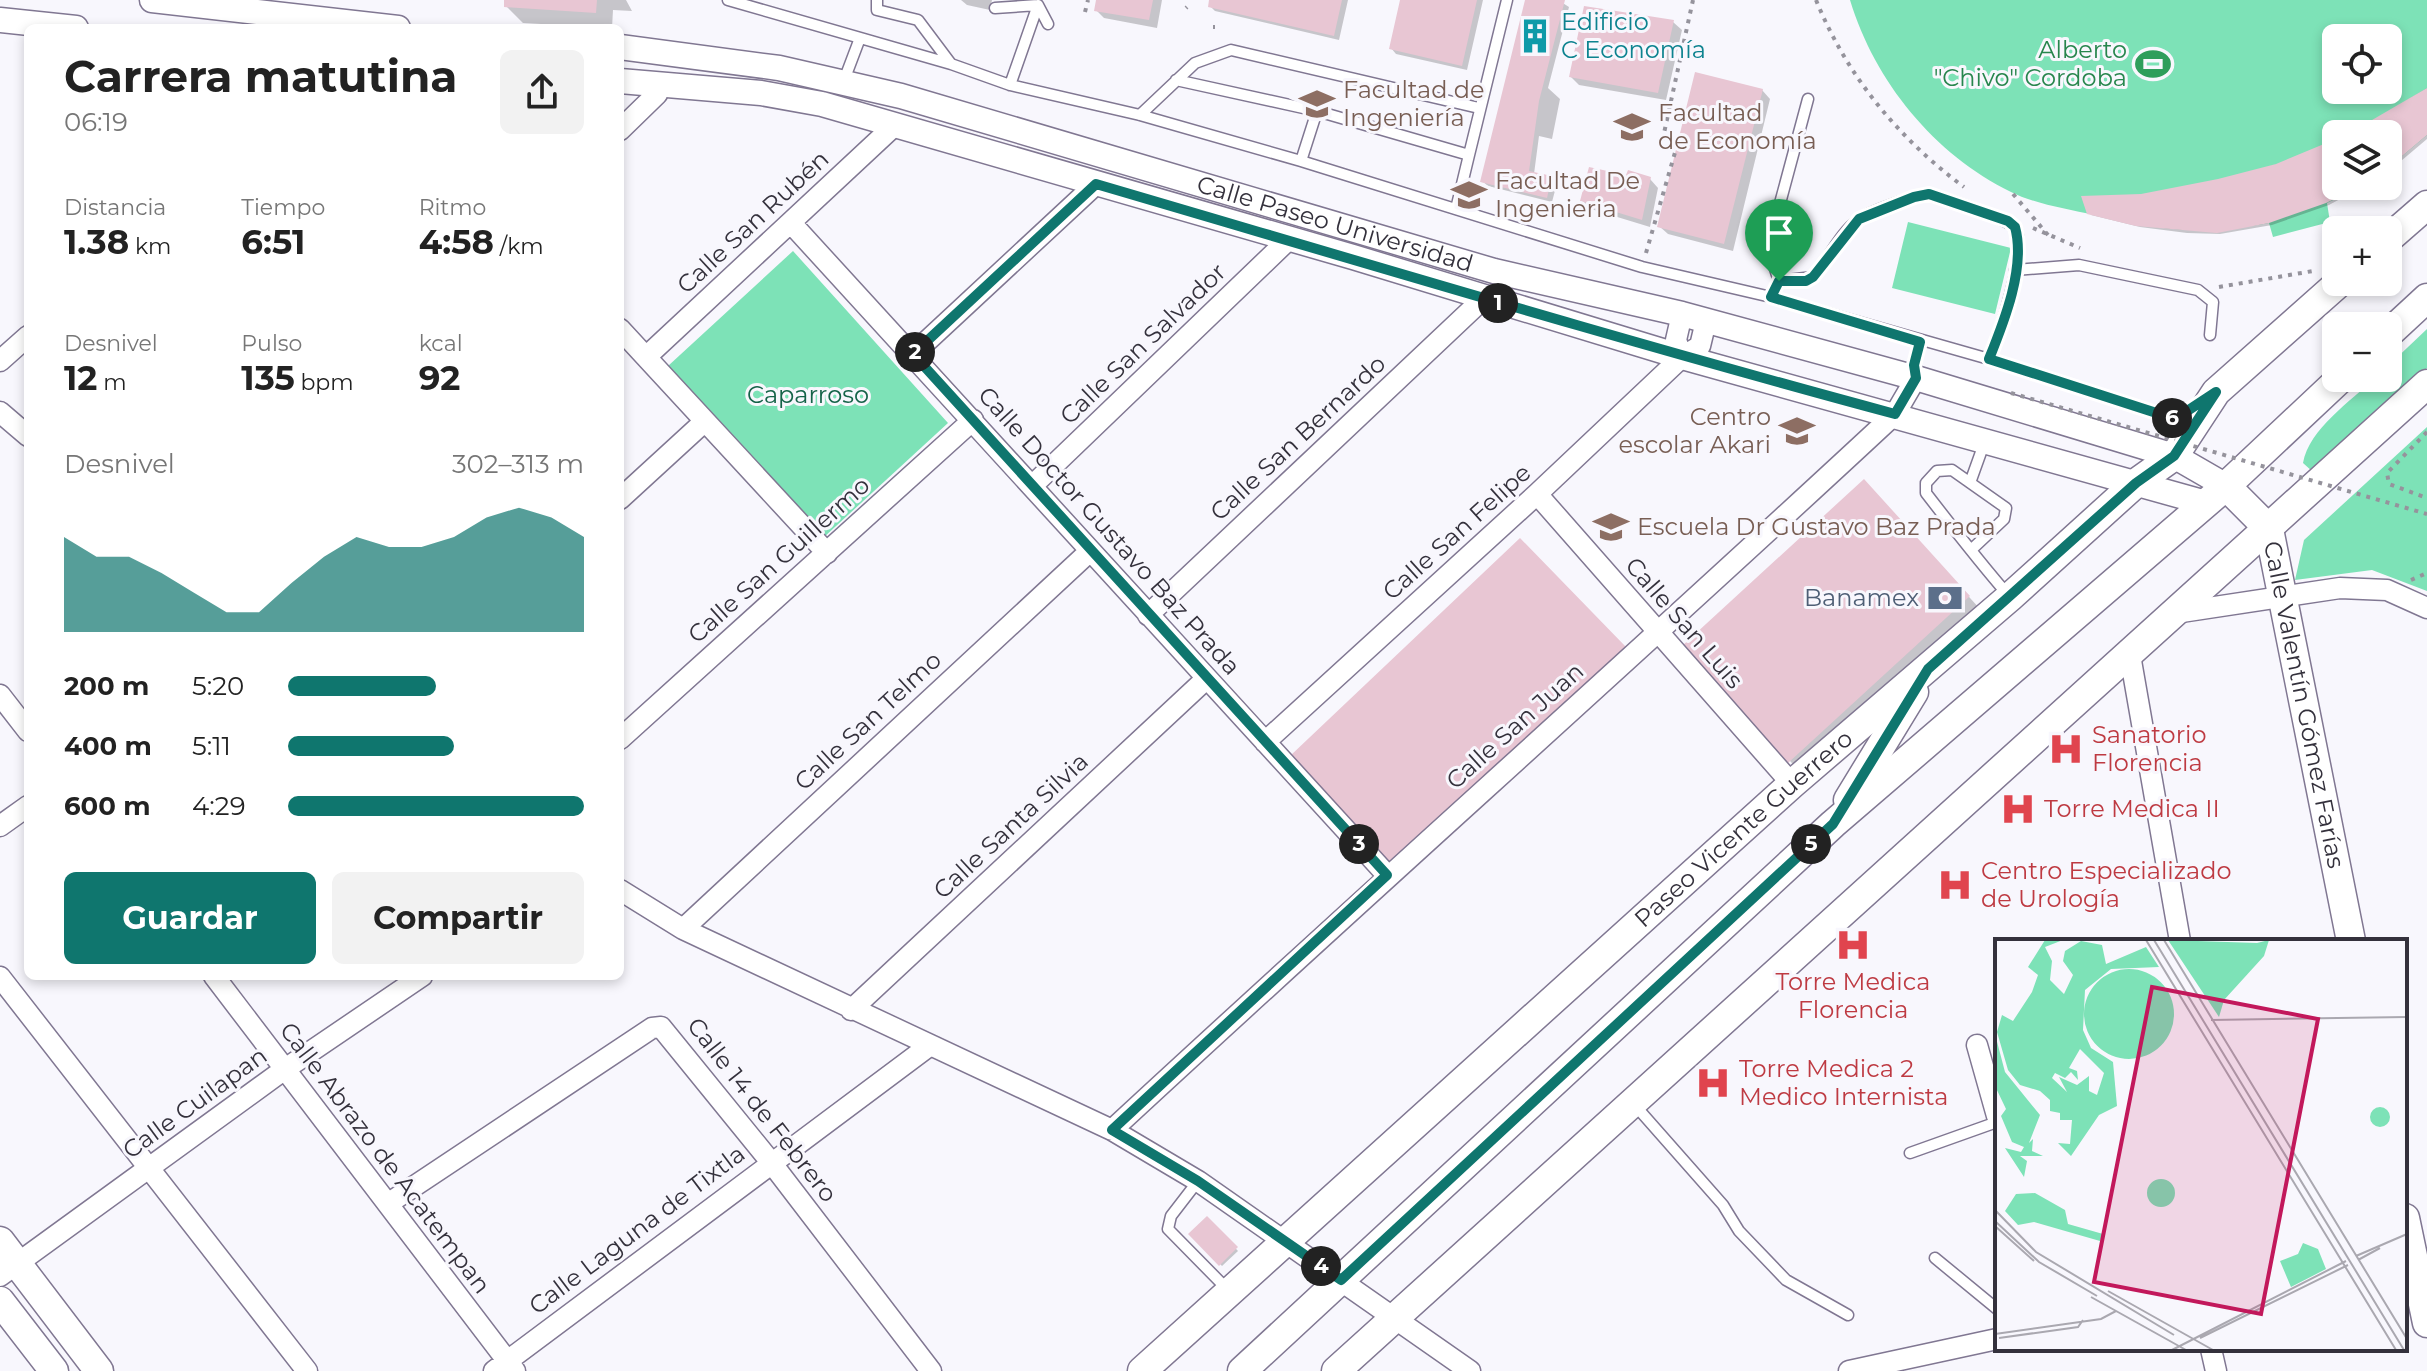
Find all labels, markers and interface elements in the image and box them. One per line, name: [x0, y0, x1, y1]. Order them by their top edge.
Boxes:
place label: Edificio C Economía: [1561, 7, 1706, 64]
building icon: Edificio C Economía: [1516, 17, 1554, 55]
map controls: [2322, 24, 2402, 392]
button: locate: [2322, 24, 2402, 104]
place label: Alberto "Chivo" Cordoba: [1934, 35, 2127, 92]
sports icon: Alberto "Chivo" Cordoba: [2134, 45, 2172, 83]
text: Carrera matutina: [64, 49, 457, 103]
button: share: [500, 50, 584, 134]
place label: Facultad de Ingeniería: [1343, 75, 1485, 132]
school or university icon: Facultad de Ingeniería: [1298, 85, 1336, 123]
place label: Facultad de Economía: [1658, 98, 1817, 155]
text: 06:19: [64, 106, 128, 138]
school or university icon: Facultad de Economía: [1613, 108, 1651, 146]
button: layers: [2322, 120, 2402, 200]
street label: Calle San Rubén: [671, 144, 834, 299]
place label: Facultad De Ingenieria: [1495, 166, 1640, 223]
street label: Calle Paseo Universidad: [1193, 169, 1477, 278]
school or university icon: Facultad De Ingenieria: [1450, 176, 1488, 214]
text: Distancia: [64, 194, 166, 221]
text: Tiempo: [241, 194, 325, 221]
text: Ritmo: [419, 194, 486, 221]
pin: [1745, 199, 1813, 281]
icon: arrive: [1757, 211, 1801, 255]
button: +: [2322, 216, 2402, 296]
text: 1.38: [64, 221, 129, 263]
text: 6:51: [241, 221, 305, 263]
text: 4:58: [419, 221, 494, 263]
text: km: [129, 233, 171, 260]
text: /km: [494, 233, 544, 260]
street label: Calle San Salvador: [1054, 257, 1232, 430]
pin: 1: [1478, 283, 1518, 323]
text: 1: [1494, 289, 1502, 316]
button: −: [2322, 312, 2402, 392]
text: Desnivel: [64, 330, 158, 357]
text: Pulso: [241, 330, 302, 357]
text: kcal: [419, 330, 463, 357]
pin: 2: [895, 332, 935, 372]
text: 2: [909, 338, 921, 365]
street label: Calle San Bernardo: [1204, 349, 1391, 526]
text: 12: [64, 357, 97, 399]
text: 135: [241, 357, 295, 399]
text: 92: [419, 357, 460, 399]
text: m: [97, 369, 127, 396]
text: bpm: [295, 369, 354, 396]
park label: Caparroso: [747, 380, 869, 409]
street label: Calle Doctor Gustavo Baz Prada: [972, 381, 1247, 681]
pin: 6: [2152, 398, 2192, 438]
place label: Centro escolar Akari: [1619, 402, 1771, 459]
text: 6: [2165, 404, 2179, 431]
school or university icon: Centro escolar Akari: [1778, 412, 1816, 450]
text: Desnivel: [64, 448, 175, 480]
text: 302–313 m: [452, 448, 584, 480]
street label: Calle San Felipe: [1377, 458, 1537, 606]
street label: Calle San Guillermo: [682, 470, 876, 649]
school or university icon: Escuela Dr Gustavo Baz Prada: [1592, 508, 1630, 546]
place label: Escuela Dr Gustavo Baz Prada: [1637, 512, 1996, 541]
street label: Calle Valentín Gómez Farías: [2258, 539, 2351, 871]
street label: Calle San Luis: [1620, 551, 1749, 694]
bank icon: Banamex: [1926, 579, 1964, 617]
place label: Banamex: [1804, 583, 1919, 612]
street label: Calle San Telmo: [788, 645, 947, 796]
street label: Calle San Juan: [1440, 656, 1589, 795]
text: 200 m: [64, 670, 149, 702]
text: 5:20: [192, 670, 244, 702]
place label: Sanatorio Florencia: [2092, 720, 2207, 777]
street label: Paseo Vicente Guerrero: [1628, 724, 1858, 933]
text: 400 m: [64, 730, 152, 762]
text: 5:11: [192, 730, 231, 762]
hospital icon: Sanatorio Florencia: [2047, 730, 2085, 768]
street label: Calle Santa Silvia: [927, 747, 1094, 905]
text: 600 m: [64, 790, 151, 822]
text: 4:29: [192, 790, 245, 822]
hospital icon: Torre Medica II: [1999, 790, 2037, 828]
place label: Torre Medica II: [2044, 794, 2220, 823]
pin: 3: [1339, 824, 1379, 864]
pin: 5: [1791, 824, 1831, 864]
text: 3: [1352, 830, 1366, 857]
text: 5: [1804, 830, 1818, 857]
place label: Centro Especializado de Urología: [1981, 856, 2232, 913]
hospital icon: Centro Especializado de Urología: [1936, 866, 1974, 904]
button: Guardar: [64, 872, 316, 964]
button: Compartir: [332, 872, 584, 964]
hospital icon: Torre Medica Florencia: [1834, 926, 1872, 964]
inset map: [1995, 939, 2407, 1351]
place label: Torre Medica Florencia: [1776, 967, 1930, 1024]
street label: Calle 14 de Febrero: [681, 1012, 843, 1208]
street label: Calle Abrazo de Acatempan: [274, 1016, 497, 1299]
street label: Calle Cuilapan: [117, 1041, 272, 1165]
place label: Torre Medica 2 Medico Internista: [1739, 1054, 1948, 1111]
hospital icon: Torre Medica 2 Medico Internista: [1694, 1064, 1732, 1102]
street label: Calle Laguna de Tixtla: [523, 1139, 750, 1320]
pin: 4: [1301, 1246, 1341, 1286]
text: 4: [1313, 1252, 1329, 1279]

